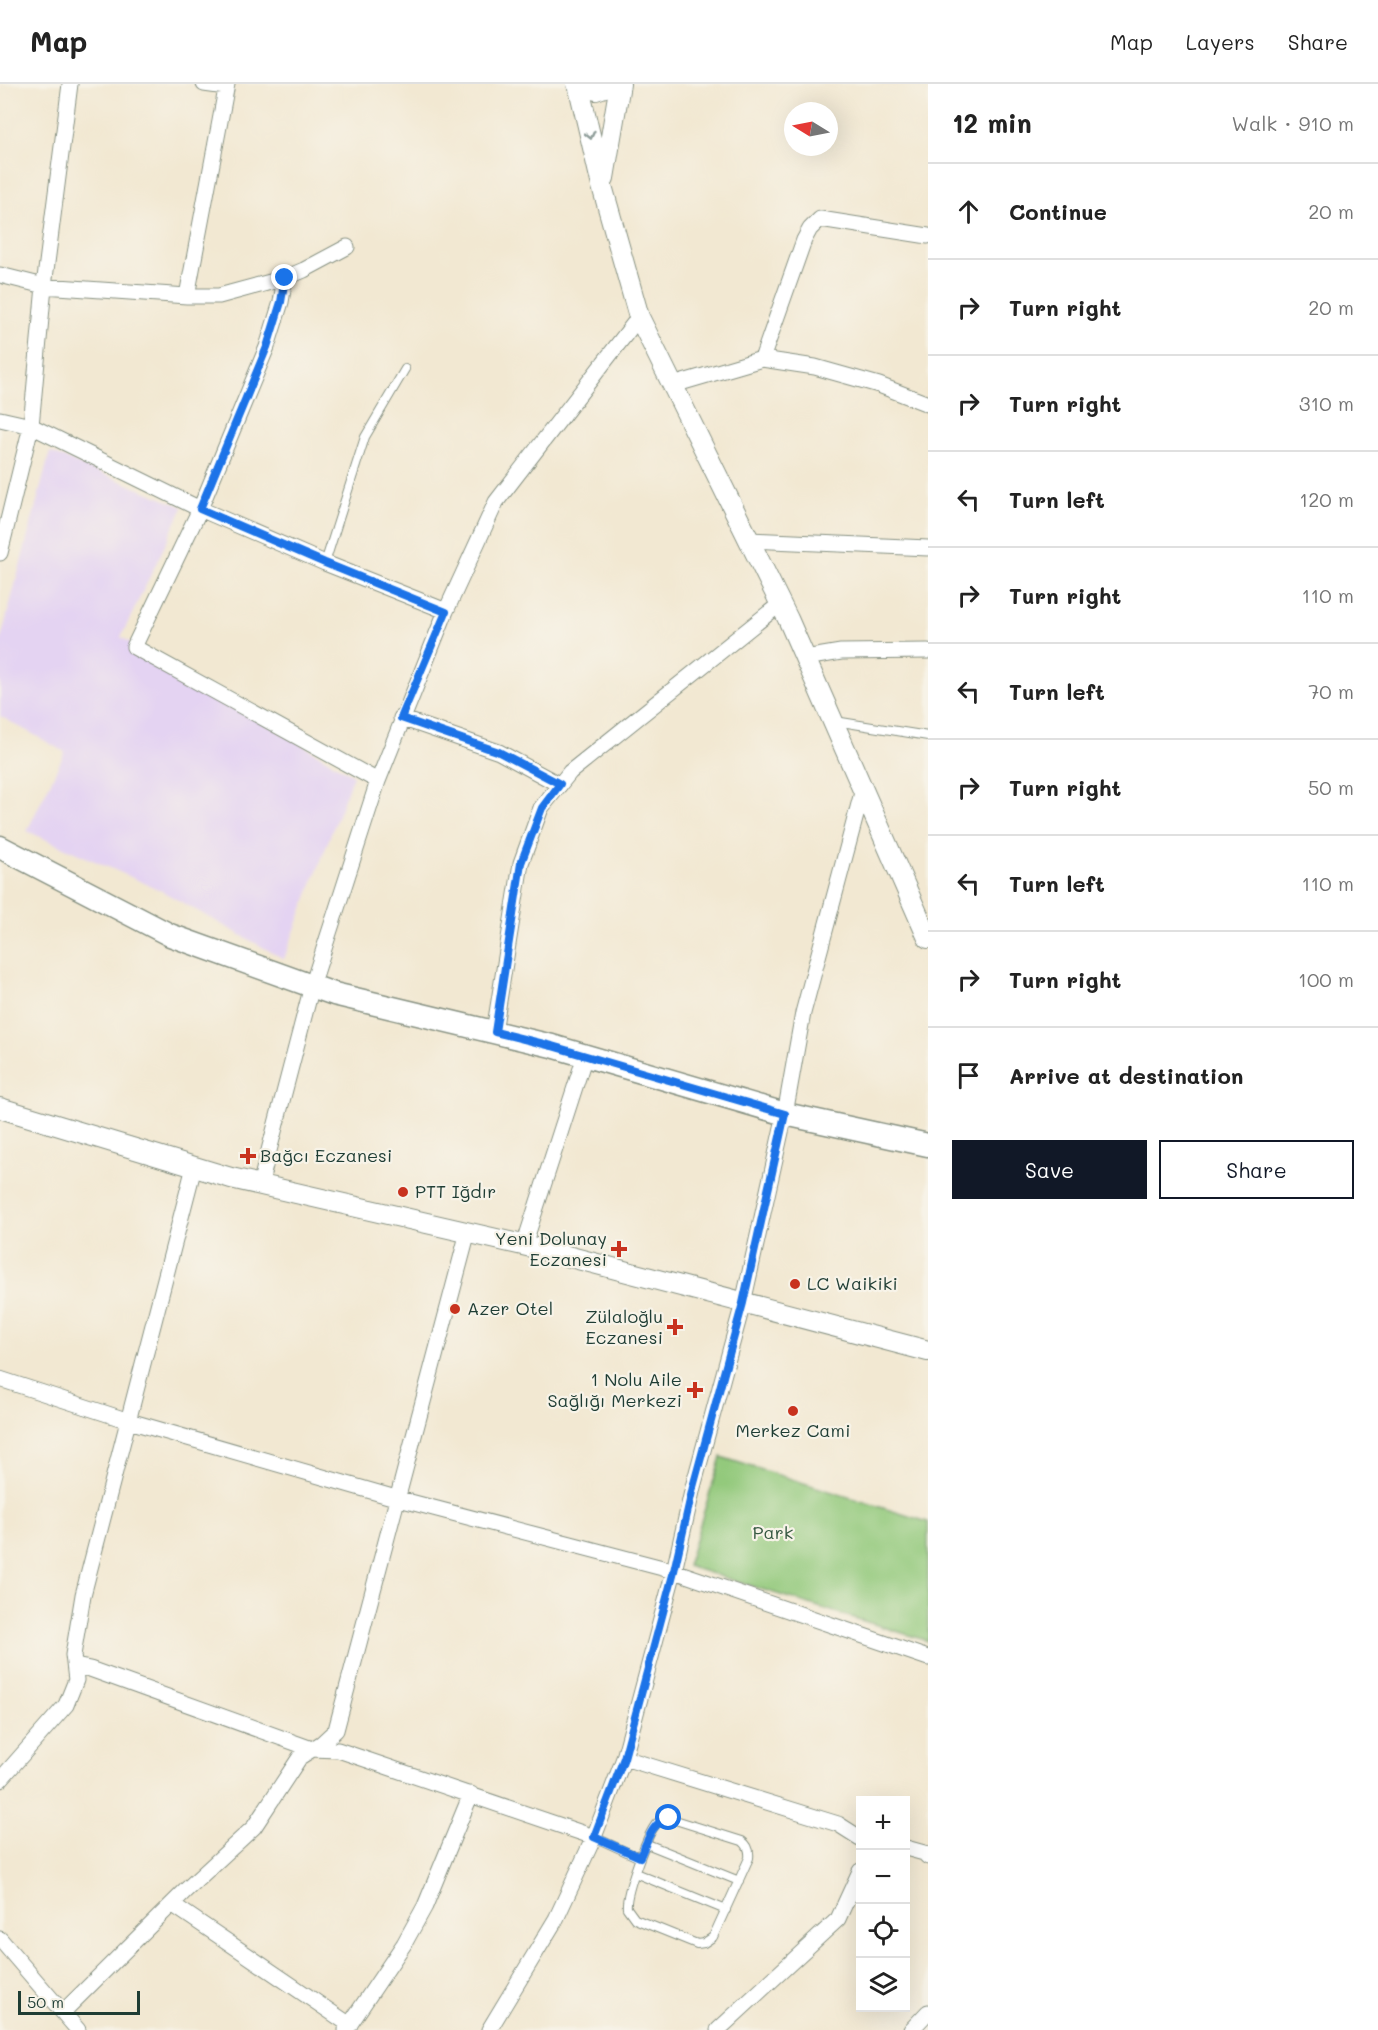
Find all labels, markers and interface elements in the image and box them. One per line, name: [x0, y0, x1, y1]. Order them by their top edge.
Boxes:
text: Map: [30, 23, 87, 59]
text: Map: [1110, 28, 1153, 55]
text: Layers: [1186, 28, 1255, 55]
text: Share: [1288, 28, 1348, 55]
north arrow: [784, 102, 838, 156]
text: 12 min: [952, 106, 1032, 140]
text: Walk · 910 m: [1231, 110, 1354, 136]
one-way arrow: [583, 130, 596, 140]
icon: ahead: [952, 195, 985, 228]
text: Continue: [1009, 197, 1107, 226]
text: 20 m: [1308, 198, 1354, 224]
route end: [271, 264, 297, 290]
icon: right: [952, 291, 985, 324]
text: Turn right: [1009, 293, 1121, 322]
text: 20 m: [1308, 294, 1354, 320]
icon: right: [952, 387, 985, 420]
text: Turn right: [1009, 389, 1121, 418]
text: 310 m: [1299, 390, 1354, 416]
icon: left: [952, 483, 985, 516]
text: Turn left: [1009, 485, 1105, 514]
text: 120 m: [1299, 486, 1354, 512]
icon: right: [952, 579, 985, 612]
text: Turn right: [1009, 581, 1121, 610]
text: 110 m: [1301, 582, 1354, 608]
icon: left: [952, 675, 985, 708]
text: Turn left: [1009, 677, 1105, 706]
text: 70 m: [1308, 678, 1354, 704]
icon: right: [952, 771, 985, 804]
text: Turn right: [1009, 773, 1121, 802]
text: 50 m: [1308, 774, 1354, 800]
icon: left: [952, 867, 985, 900]
text: Turn left: [1009, 869, 1105, 898]
text: 110 m: [1301, 870, 1354, 896]
icon: right: [952, 963, 985, 996]
text: Turn right: [1009, 965, 1121, 994]
text: 100 m: [1298, 966, 1354, 992]
icon: arrive: [952, 1059, 985, 1092]
text: Arrive at destination: [1009, 1061, 1244, 1090]
button: Save: [952, 1140, 1147, 1199]
button: Share: [1159, 1140, 1354, 1199]
place label: Bağcı Eczanesi: [260, 1143, 392, 1167]
marker: Bağcı Eczanesi: [241, 1149, 255, 1163]
place label: PTT Iğdır: [415, 1179, 496, 1203]
marker: PTT Iğdır: [396, 1185, 410, 1199]
place label: Yeni Dolunay Eczanesi: [495, 1226, 607, 1271]
marker: Yeni Dolunay Eczanesi: [612, 1242, 626, 1256]
place label: LC Waikiki: [807, 1271, 898, 1295]
marker: LC Waikiki: [788, 1277, 802, 1291]
place label: Azer Otel: [467, 1296, 553, 1320]
marker: Azer Otel: [448, 1302, 462, 1316]
place label: Zülaloğlu Eczanesi: [585, 1304, 663, 1349]
marker: Zülaloğlu Eczanesi: [668, 1320, 682, 1334]
place label: 1 Nolu Aile Sağlığı Merkezi: [547, 1367, 682, 1412]
marker: 1 Nolu Aile Sağlığı Merkezi: [686, 1381, 704, 1399]
marker: Merkez Cami: [786, 1404, 800, 1418]
place label: Merkez Cami: [736, 1418, 850, 1442]
park label: Park: [753, 1520, 793, 1544]
map controls: [856, 1796, 910, 2012]
button: +: [856, 1796, 910, 1850]
route start: [655, 1804, 681, 1830]
button: −: [856, 1850, 910, 1904]
button: locate: [856, 1904, 910, 1958]
button: layers: [856, 1958, 910, 2012]
scale bar: [18, 1988, 140, 2016]
text: 50 m: [27, 1991, 64, 2012]

